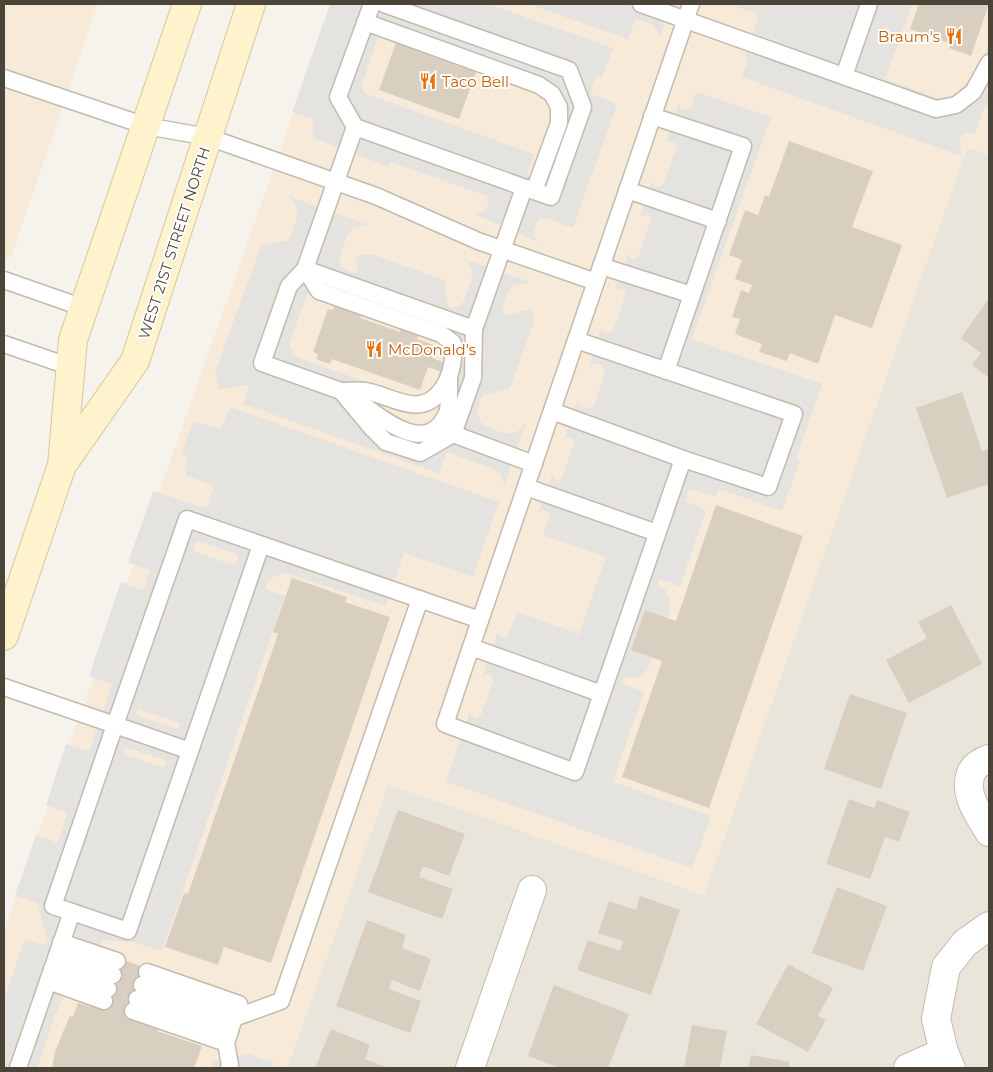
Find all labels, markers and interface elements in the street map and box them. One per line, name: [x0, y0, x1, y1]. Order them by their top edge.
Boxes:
restaurant icon: Braum's: [944, 26, 964, 46]
place label: Braum's: [878, 27, 940, 46]
restaurant icon: Taco Bell: [418, 71, 438, 91]
place label: Taco Bell: [442, 72, 509, 91]
street label: WEST 21ST STREET NORTH: [134, 144, 214, 342]
restaurant icon: McDonald's: [364, 339, 384, 359]
place label: McDonald's: [388, 340, 476, 359]

